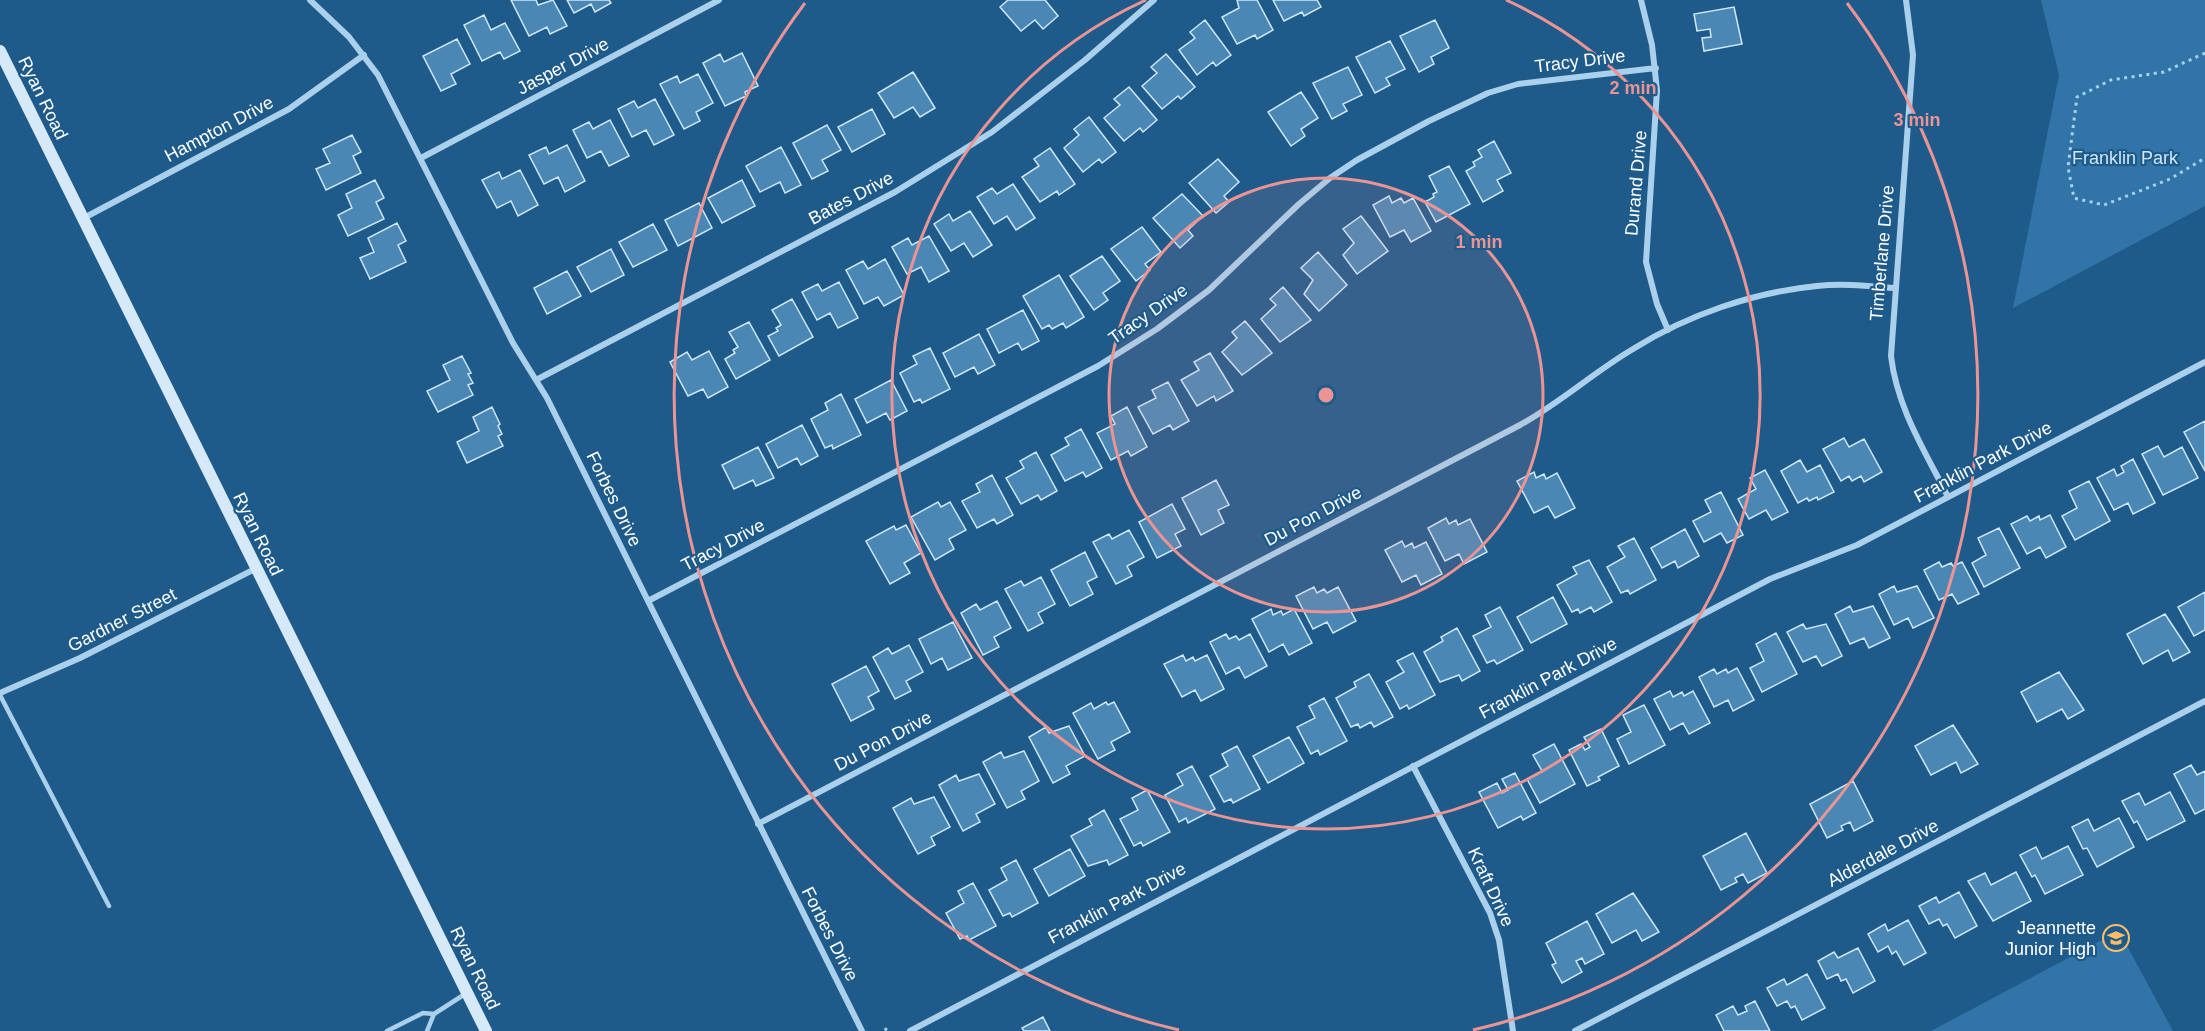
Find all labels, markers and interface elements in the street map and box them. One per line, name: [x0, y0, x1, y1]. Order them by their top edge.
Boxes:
street label: Jasper Drive: [514, 33, 612, 99]
street label: Tracy Drive: [1533, 46, 1627, 76]
street label: Ryan Road: [14, 53, 72, 143]
text: 2 min: [1609, 78, 1657, 98]
street label: Hampton Drive: [161, 92, 277, 166]
text: 3 min: [1893, 110, 1941, 130]
street label: Durand Drive: [1621, 129, 1651, 237]
park label: Franklin Park: [2072, 148, 2179, 168]
street label: Bates Drive: [805, 167, 897, 229]
street label: Timberlane Drive: [1866, 184, 1898, 322]
text: 1 min: [1455, 232, 1503, 252]
street label: Tracy Drive: [1105, 280, 1191, 348]
centre of rings: [1316, 385, 1336, 405]
street label: Franklin Park Drive: [1911, 417, 2055, 507]
street label: Forbes Drive: [582, 448, 646, 550]
street label: Du Pon Drive: [1261, 482, 1365, 550]
street label: Ryan Road: [229, 489, 287, 579]
street label: Tracy Drive: [678, 515, 768, 575]
street label: Gardner Street: [64, 584, 180, 656]
street label: Franklin Park Drive: [1476, 633, 1620, 723]
street label: Du Pon Drive: [831, 707, 935, 775]
street label: Alderdale Drive: [1824, 815, 1942, 891]
street label: Kraft Drive: [1464, 844, 1518, 930]
street label: Franklin Park Drive: [1045, 858, 1189, 948]
street label: Forbes Drive: [798, 884, 862, 984]
place label: Jeannette Junior High: [2005, 918, 2096, 959]
street label: Ryan Road: [446, 923, 504, 1013]
school or university icon: Jeannette Junior High: [2101, 923, 2131, 953]

